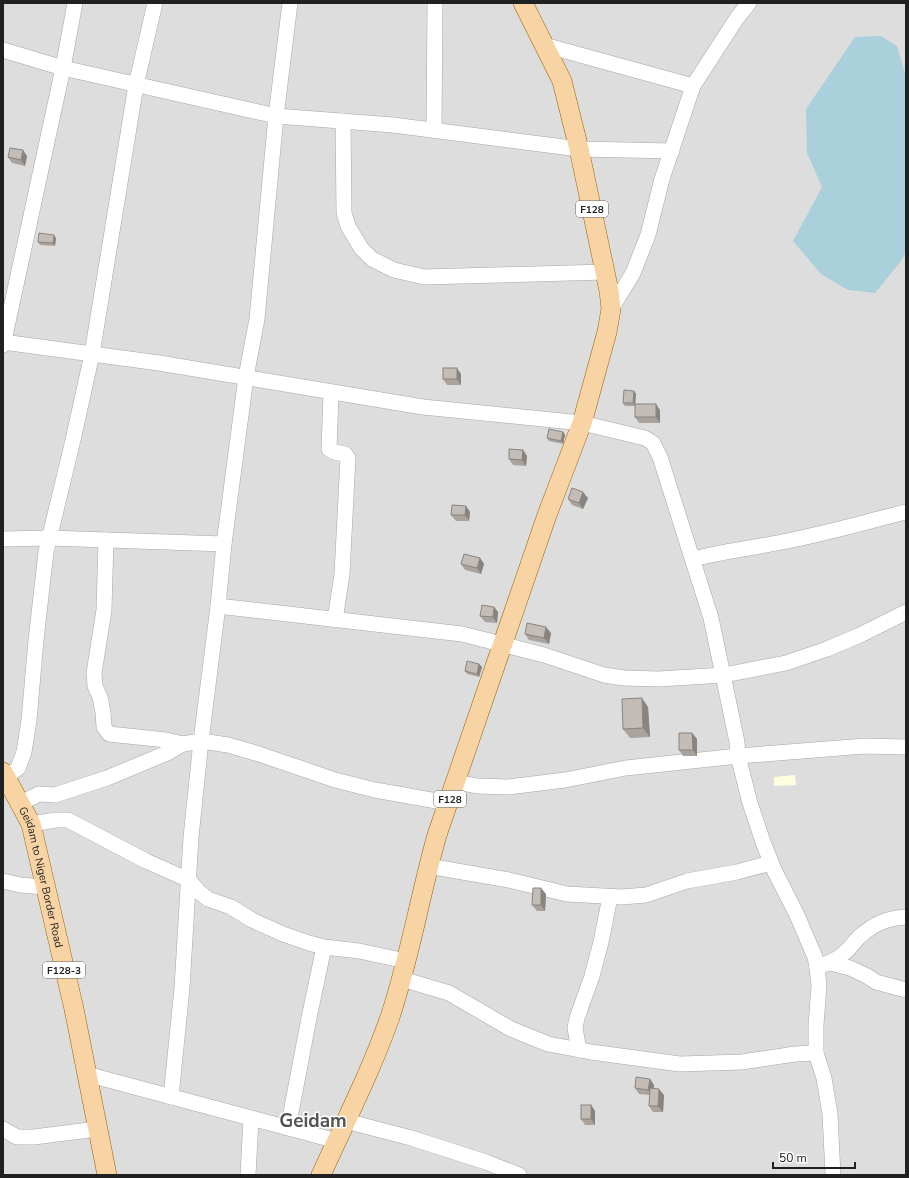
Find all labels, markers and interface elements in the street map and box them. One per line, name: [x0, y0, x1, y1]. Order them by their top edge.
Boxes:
road number: F128: [576, 201, 608, 217]
road number: F128: [434, 791, 466, 807]
street label: Geidam to Niger Border Road: [15, 804, 67, 949]
road number: F128-3: [43, 962, 85, 978]
district label: Geidam: [279, 1108, 347, 1134]
scale bar: [773, 1144, 855, 1170]
text: 50 m: [779, 1150, 807, 1166]

